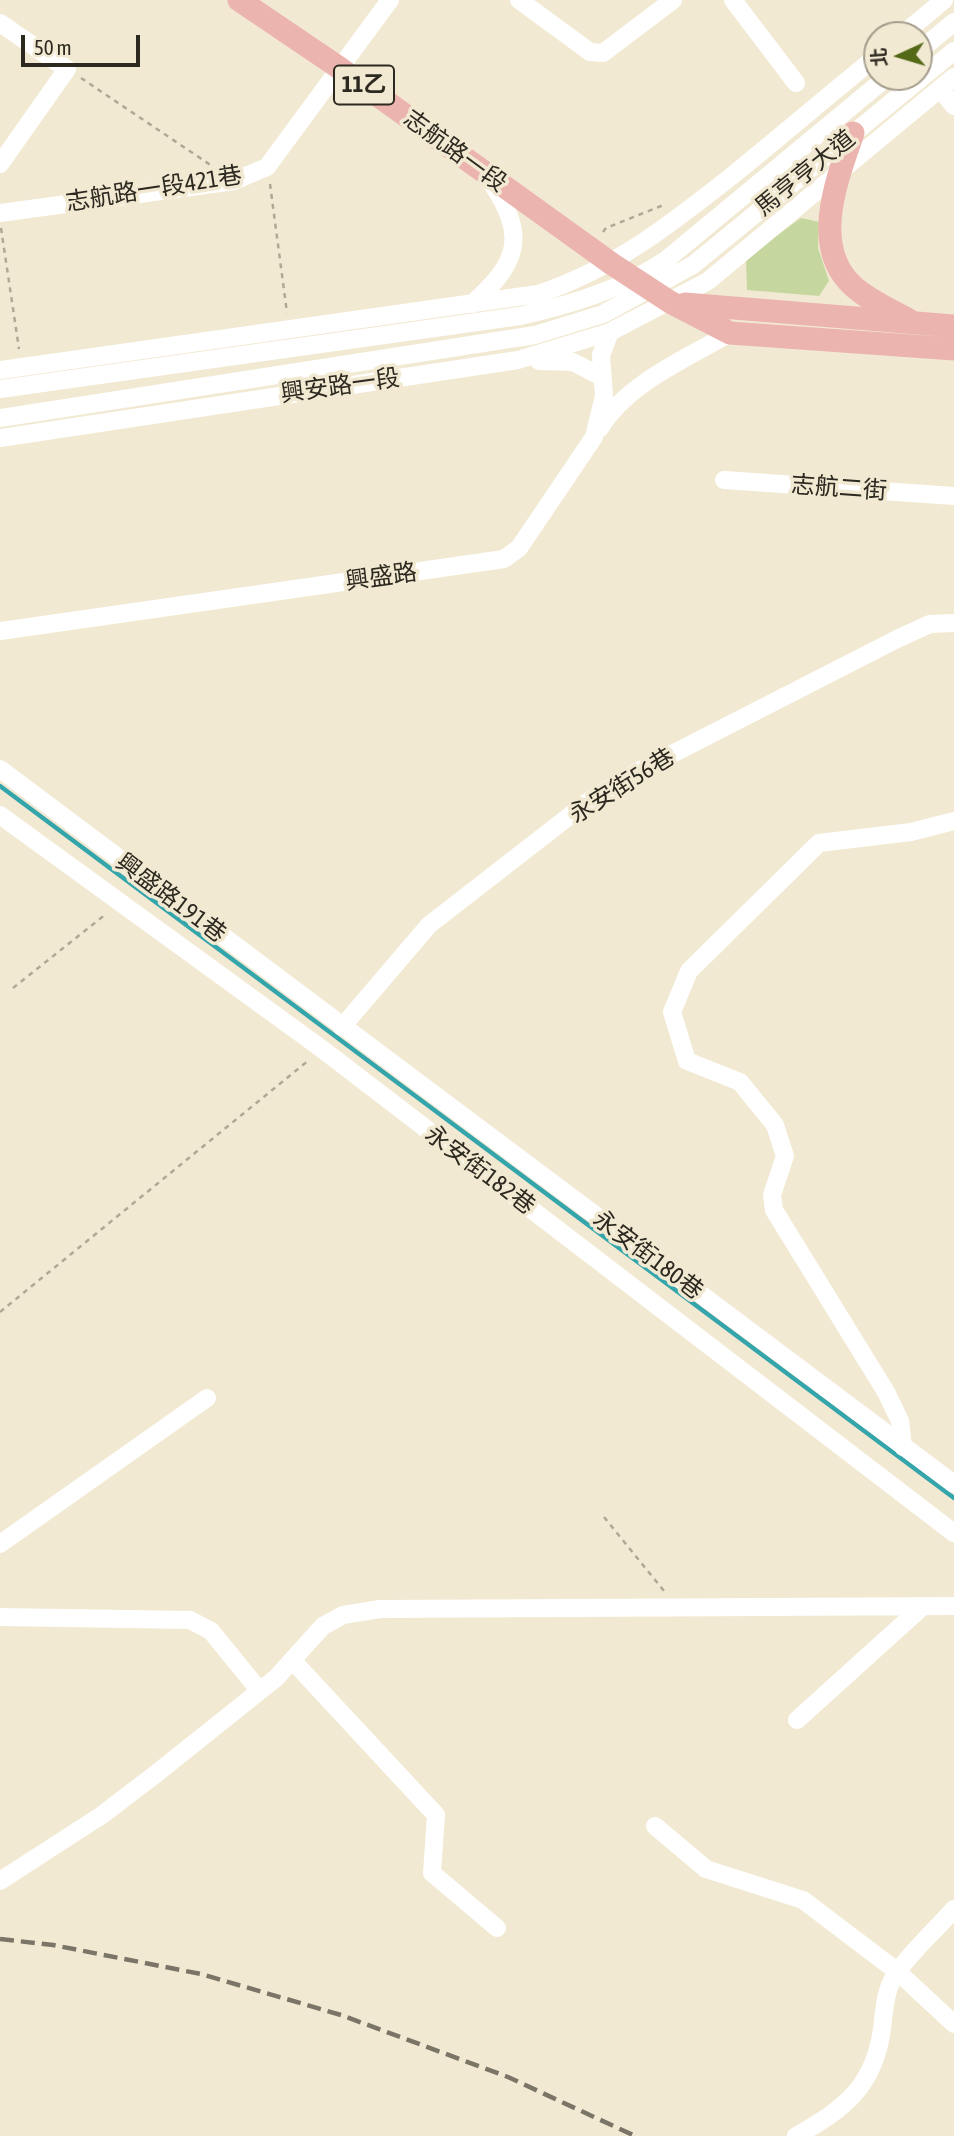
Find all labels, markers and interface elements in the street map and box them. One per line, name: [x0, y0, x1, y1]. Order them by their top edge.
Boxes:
scale bar: [24, 21, 144, 65]
north arrow: [863, 21, 933, 91]
text: 50 m: [34, 35, 72, 59]
text: 北: [867, 47, 891, 68]
road number: 11乙: [334, 66, 394, 104]
street label: 志航路一段: [398, 104, 512, 198]
street label: 馬亨亨大道: [749, 124, 861, 222]
street label: 志航路一段421巷: [64, 161, 244, 217]
street label: 興安路一段: [279, 363, 401, 409]
street label: 志航二街: [790, 470, 888, 506]
street label: 興盛路: [343, 558, 419, 596]
street label: 永安街56巷: [564, 742, 680, 830]
street label: 興盛路191巷: [110, 847, 232, 949]
street label: 永安街182巷: [419, 1119, 541, 1221]
street label: 永安街180巷: [587, 1204, 709, 1306]

